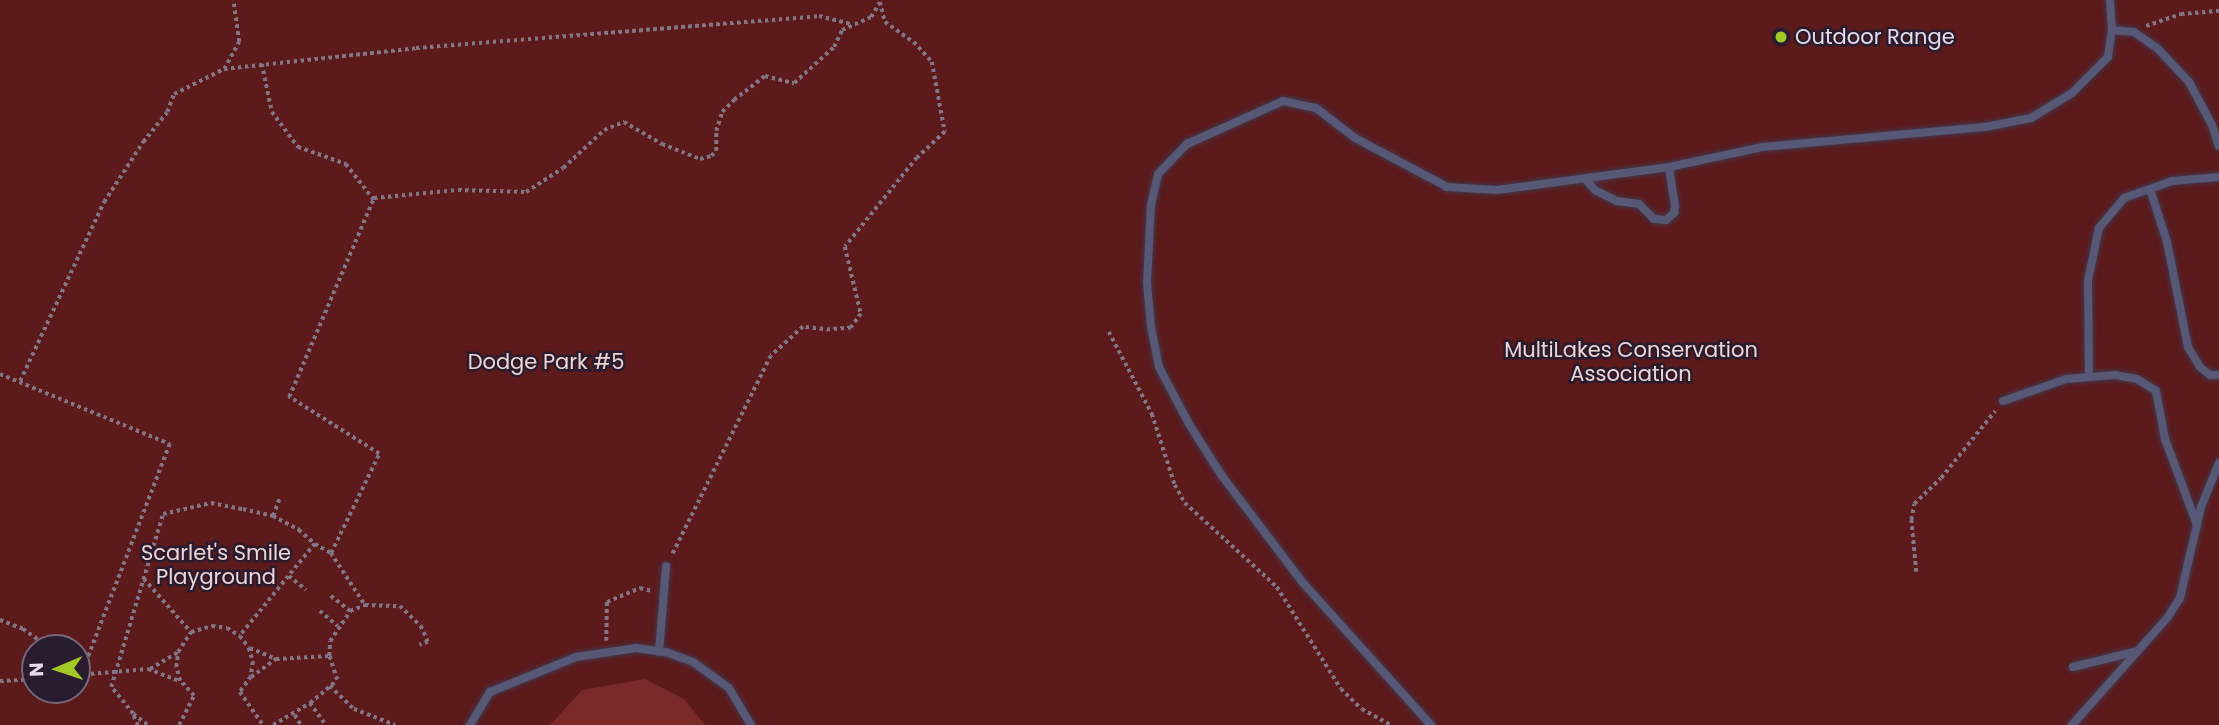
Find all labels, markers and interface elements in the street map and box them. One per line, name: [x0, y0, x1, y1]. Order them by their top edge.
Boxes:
place label: Outdoor Range: [1795, 24, 1955, 50]
marker: Outdoor Range: [1773, 29, 1789, 45]
park label: MultiLakes Conservation Association: [1504, 337, 1758, 387]
park label: Dodge Park #5: [468, 349, 624, 375]
park label: Scarlet's Smile Playground: [141, 540, 291, 590]
north arrow: [21, 634, 91, 704]
text: N: [23, 662, 50, 677]

